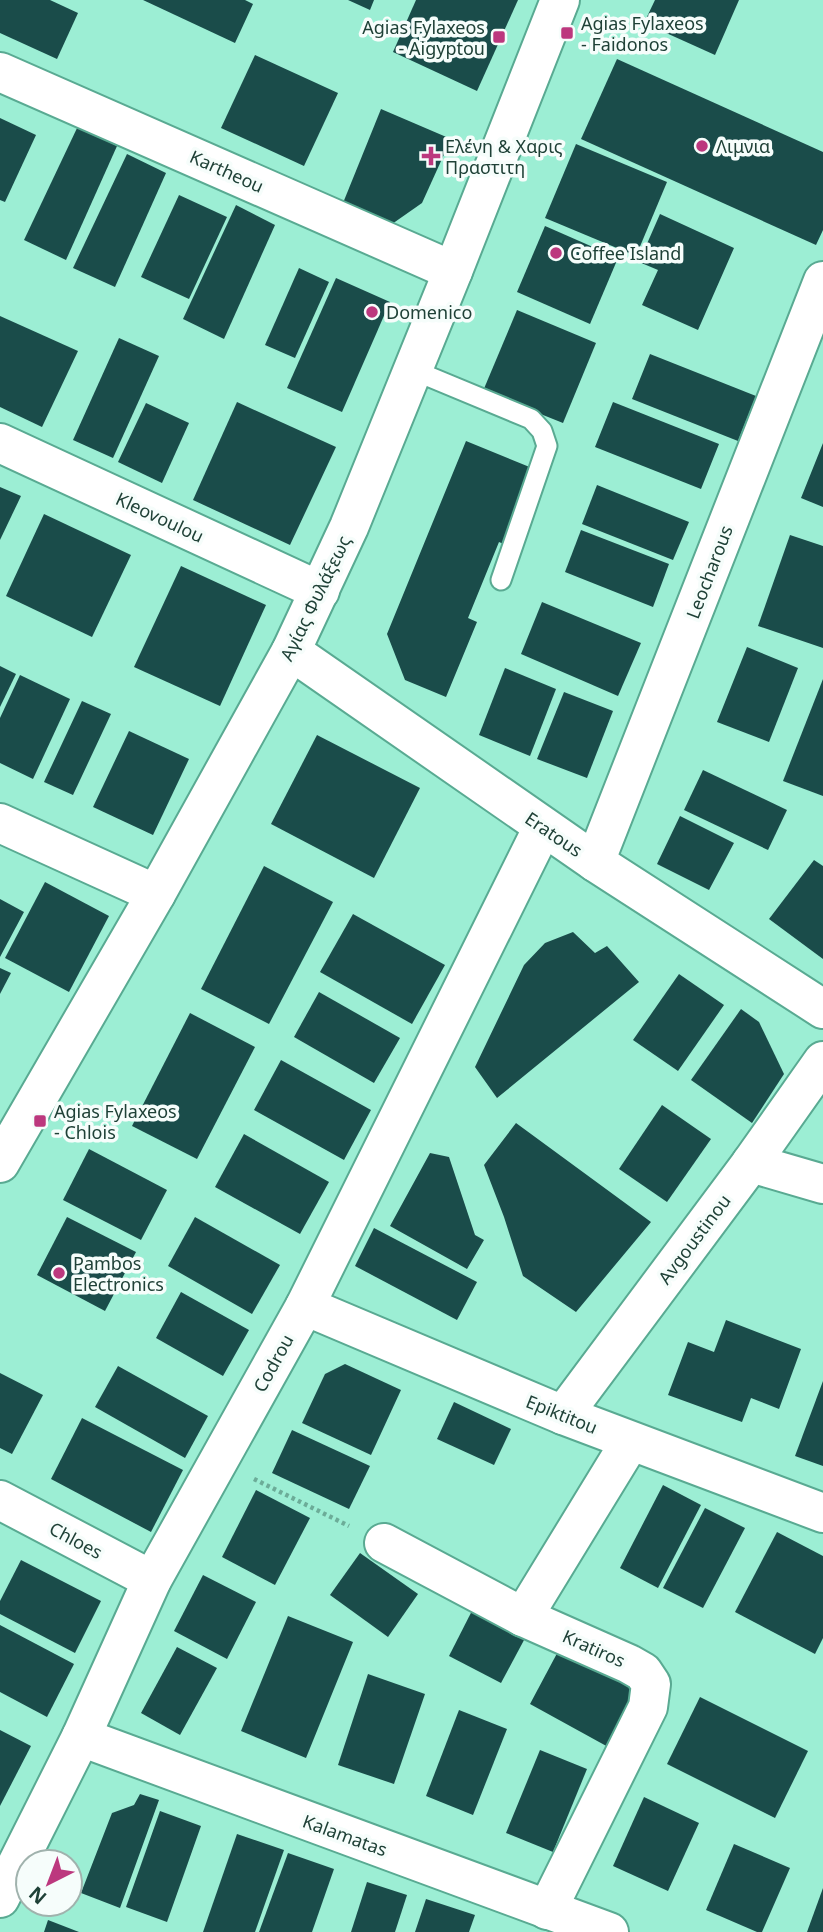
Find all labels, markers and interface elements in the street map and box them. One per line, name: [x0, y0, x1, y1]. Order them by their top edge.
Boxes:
place label: Agias Fylaxeos - Faidonos: [581, 11, 704, 56]
place label: Agias Fylaxeos - Aigyptou: [362, 15, 485, 60]
marker: Agias Fylaxeos - Faidonos: [559, 25, 575, 41]
marker: Agias Fylaxeos - Aigyptou: [491, 29, 507, 45]
place label: Ελένη & Χαρις Πραστιτη: [445, 134, 563, 179]
place label: Λιμνια: [716, 134, 770, 158]
marker: Λιμνια: [694, 138, 710, 154]
street label: Kartheou: [186, 144, 268, 198]
marker: Ελένη & Χαρις Πραστιτη: [423, 148, 439, 164]
place label: Coffee Island: [570, 241, 681, 265]
marker: Coffee Island: [548, 245, 564, 261]
place label: Domenico: [386, 300, 472, 324]
marker: Domenico: [364, 304, 380, 320]
street label: Kleovoulou: [112, 486, 208, 548]
street label: Leocharous: [680, 522, 738, 622]
street label: Αγίας Φυλάξεως: [274, 531, 356, 665]
street label: Eratous: [521, 806, 587, 862]
place label: Agias Fylaxeos - Chlois: [54, 1099, 177, 1144]
marker: Agias Fylaxeos - Chlois: [32, 1113, 48, 1129]
street label: Avgoustinou: [652, 1189, 736, 1289]
place label: Pambos Electronics: [73, 1251, 164, 1296]
marker: Pambos Electronics: [51, 1265, 67, 1281]
street label: Codrou: [247, 1330, 299, 1396]
street label: Epiktitou: [523, 1389, 601, 1439]
street label: Chloes: [45, 1516, 107, 1564]
street label: Kratiros: [559, 1624, 629, 1672]
street label: Kalamatas: [299, 1809, 391, 1861]
north arrow: [14, 1848, 84, 1918]
text: N: [23, 1881, 52, 1910]

